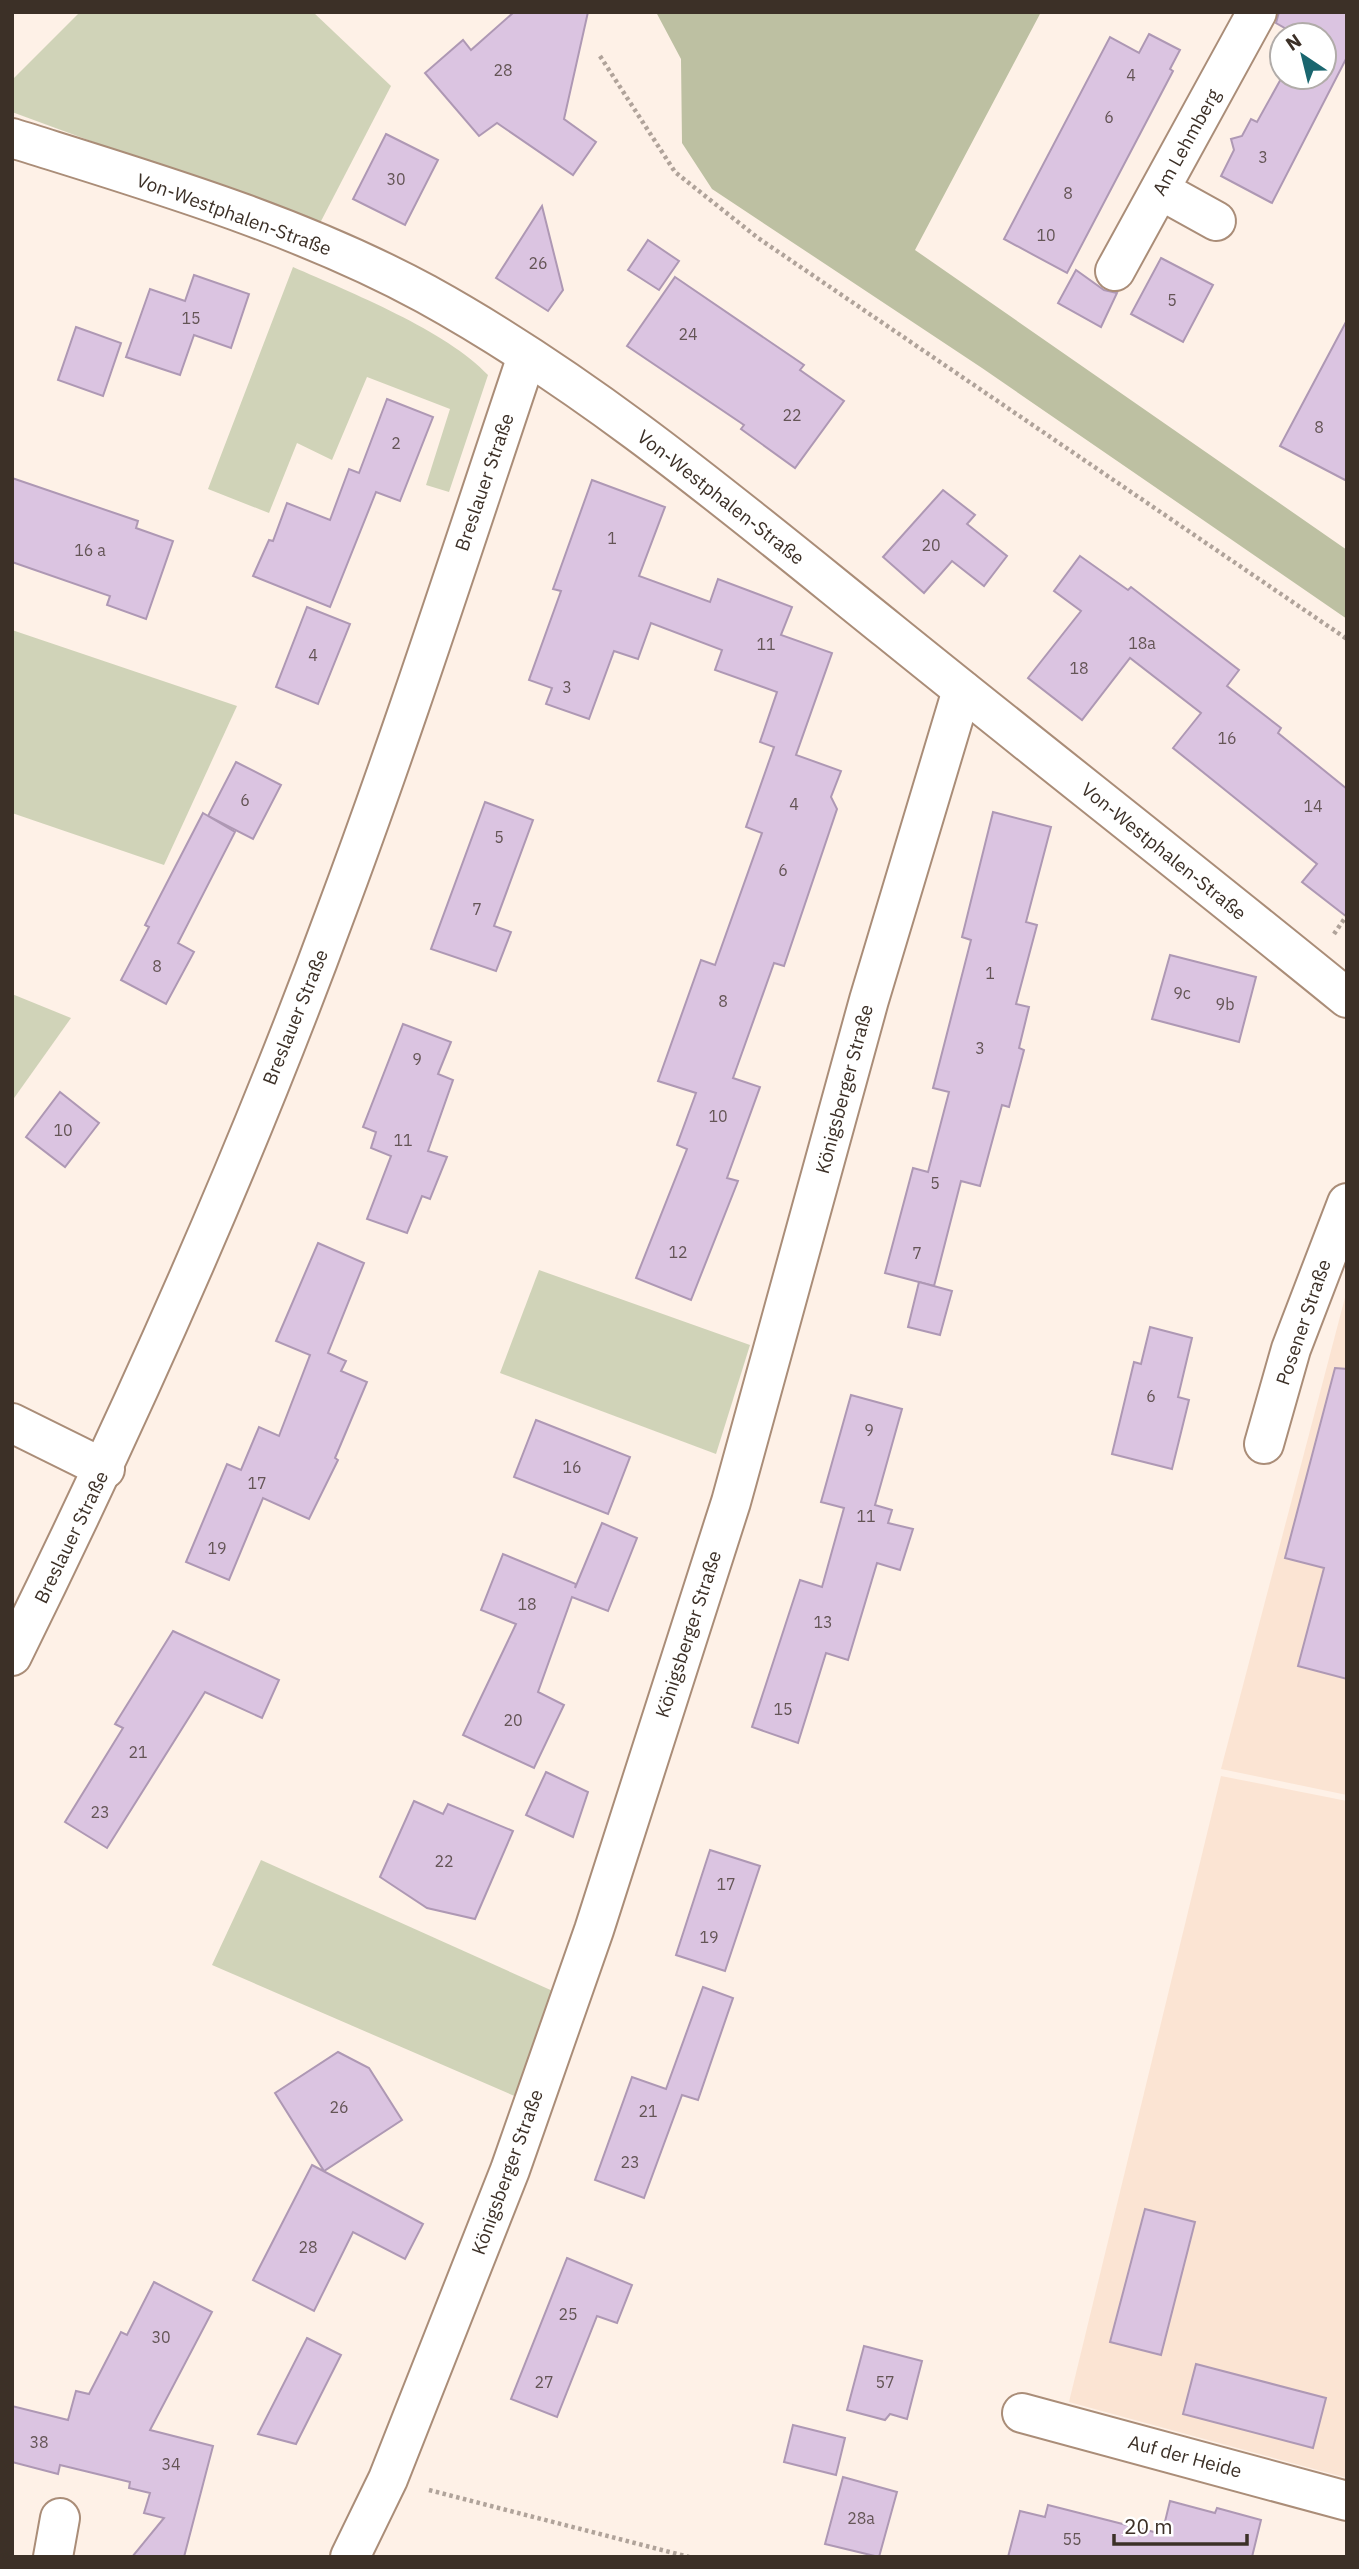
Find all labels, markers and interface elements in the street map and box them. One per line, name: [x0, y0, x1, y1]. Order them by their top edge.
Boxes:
north arrow: [1268, 21, 1338, 91]
text: N: [1281, 28, 1306, 56]
house number: 28: [493, 60, 513, 80]
house number: 4: [1126, 65, 1136, 85]
street label: Am Lehmberg: [1147, 84, 1225, 200]
house number: 6: [1104, 107, 1114, 127]
house number: 3: [1258, 147, 1268, 167]
street label: Von-Westphalen-Straße: [133, 168, 335, 260]
house number: 30: [386, 169, 406, 189]
house number: 8: [1063, 183, 1073, 203]
house number: 10: [1036, 225, 1056, 245]
house number: 26: [528, 253, 548, 273]
house number: 5: [1167, 290, 1177, 310]
house number: 15: [181, 308, 201, 328]
house number: 24: [678, 324, 698, 344]
house number: 22: [782, 405, 802, 425]
street label: Breslauer Straße: [449, 410, 519, 554]
house number: 8: [1314, 417, 1324, 437]
street label: Von-Westphalen-Straße: [633, 424, 809, 570]
house number: 2: [391, 433, 401, 453]
house number: 1: [607, 528, 617, 548]
house number: 20: [921, 535, 941, 555]
house number: 16 a: [74, 540, 106, 560]
house number: 18a: [1128, 633, 1156, 653]
house number: 11: [756, 634, 776, 654]
house number: 4: [308, 645, 318, 665]
house number: 18: [1069, 658, 1089, 678]
house number: 3: [562, 677, 572, 697]
house number: 16: [1217, 728, 1237, 748]
street label: Von-Westphalen-Straße: [1077, 777, 1251, 925]
house number: 6: [240, 790, 250, 810]
house number: 4: [789, 794, 799, 814]
house number: 14: [1303, 796, 1323, 816]
house number: 5: [494, 827, 504, 847]
house number: 6: [778, 860, 788, 880]
house number: 7: [472, 899, 482, 919]
street label: Breslauer Straße: [257, 946, 333, 1088]
house number: 8: [152, 956, 162, 976]
house number: 1: [985, 963, 995, 983]
house number: 9c: [1173, 983, 1191, 1003]
house number: 8: [718, 991, 728, 1011]
house number: 9b: [1216, 994, 1234, 1014]
street label: Königsberger Straße: [810, 1002, 878, 1176]
house number: 3: [975, 1038, 985, 1058]
house number: 9: [412, 1049, 422, 1069]
house number: 10: [708, 1106, 728, 1126]
house number: 10: [53, 1120, 73, 1140]
house number: 11: [393, 1130, 413, 1150]
house number: 5: [930, 1173, 940, 1193]
house number: 12: [668, 1242, 688, 1262]
house number: 7: [912, 1243, 922, 1263]
street label: Posener Straße: [1270, 1256, 1336, 1388]
house number: 6: [1146, 1386, 1156, 1406]
house number: 9: [864, 1420, 874, 1440]
house number: 16: [562, 1457, 582, 1477]
street label: Breslauer Straße: [29, 1467, 113, 1607]
house number: 17: [247, 1473, 267, 1493]
house number: 11: [856, 1506, 876, 1526]
house number: 19: [207, 1538, 227, 1558]
street label: Königsberger Straße: [650, 1547, 726, 1721]
house number: 18: [517, 1594, 537, 1614]
house number: 13: [813, 1612, 833, 1632]
house number: 15: [773, 1699, 793, 1719]
house number: 20: [503, 1710, 523, 1730]
house number: 21: [128, 1742, 148, 1762]
house number: 23: [90, 1802, 110, 1822]
house number: 22: [434, 1851, 454, 1871]
house number: 17: [716, 1874, 736, 1894]
house number: 19: [699, 1927, 719, 1947]
street label: Königsberger Straße: [466, 2086, 548, 2258]
house number: 26: [329, 2097, 349, 2117]
house number: 21: [638, 2101, 658, 2121]
house number: 23: [620, 2152, 640, 2172]
house number: 28: [298, 2237, 318, 2257]
house number: 25: [558, 2304, 578, 2324]
house number: 30: [151, 2327, 171, 2347]
house number: 27: [534, 2372, 554, 2392]
house number: 57: [875, 2372, 895, 2392]
street label: Auf der Heide: [1126, 2429, 1244, 2483]
house number: 38: [29, 2432, 49, 2452]
house number: 34: [161, 2454, 181, 2474]
scale bar: [1114, 2502, 1247, 2546]
house number: 28a: [847, 2508, 875, 2528]
text: 20 m: [1124, 2512, 1173, 2540]
house number: 55: [1062, 2529, 1082, 2549]

